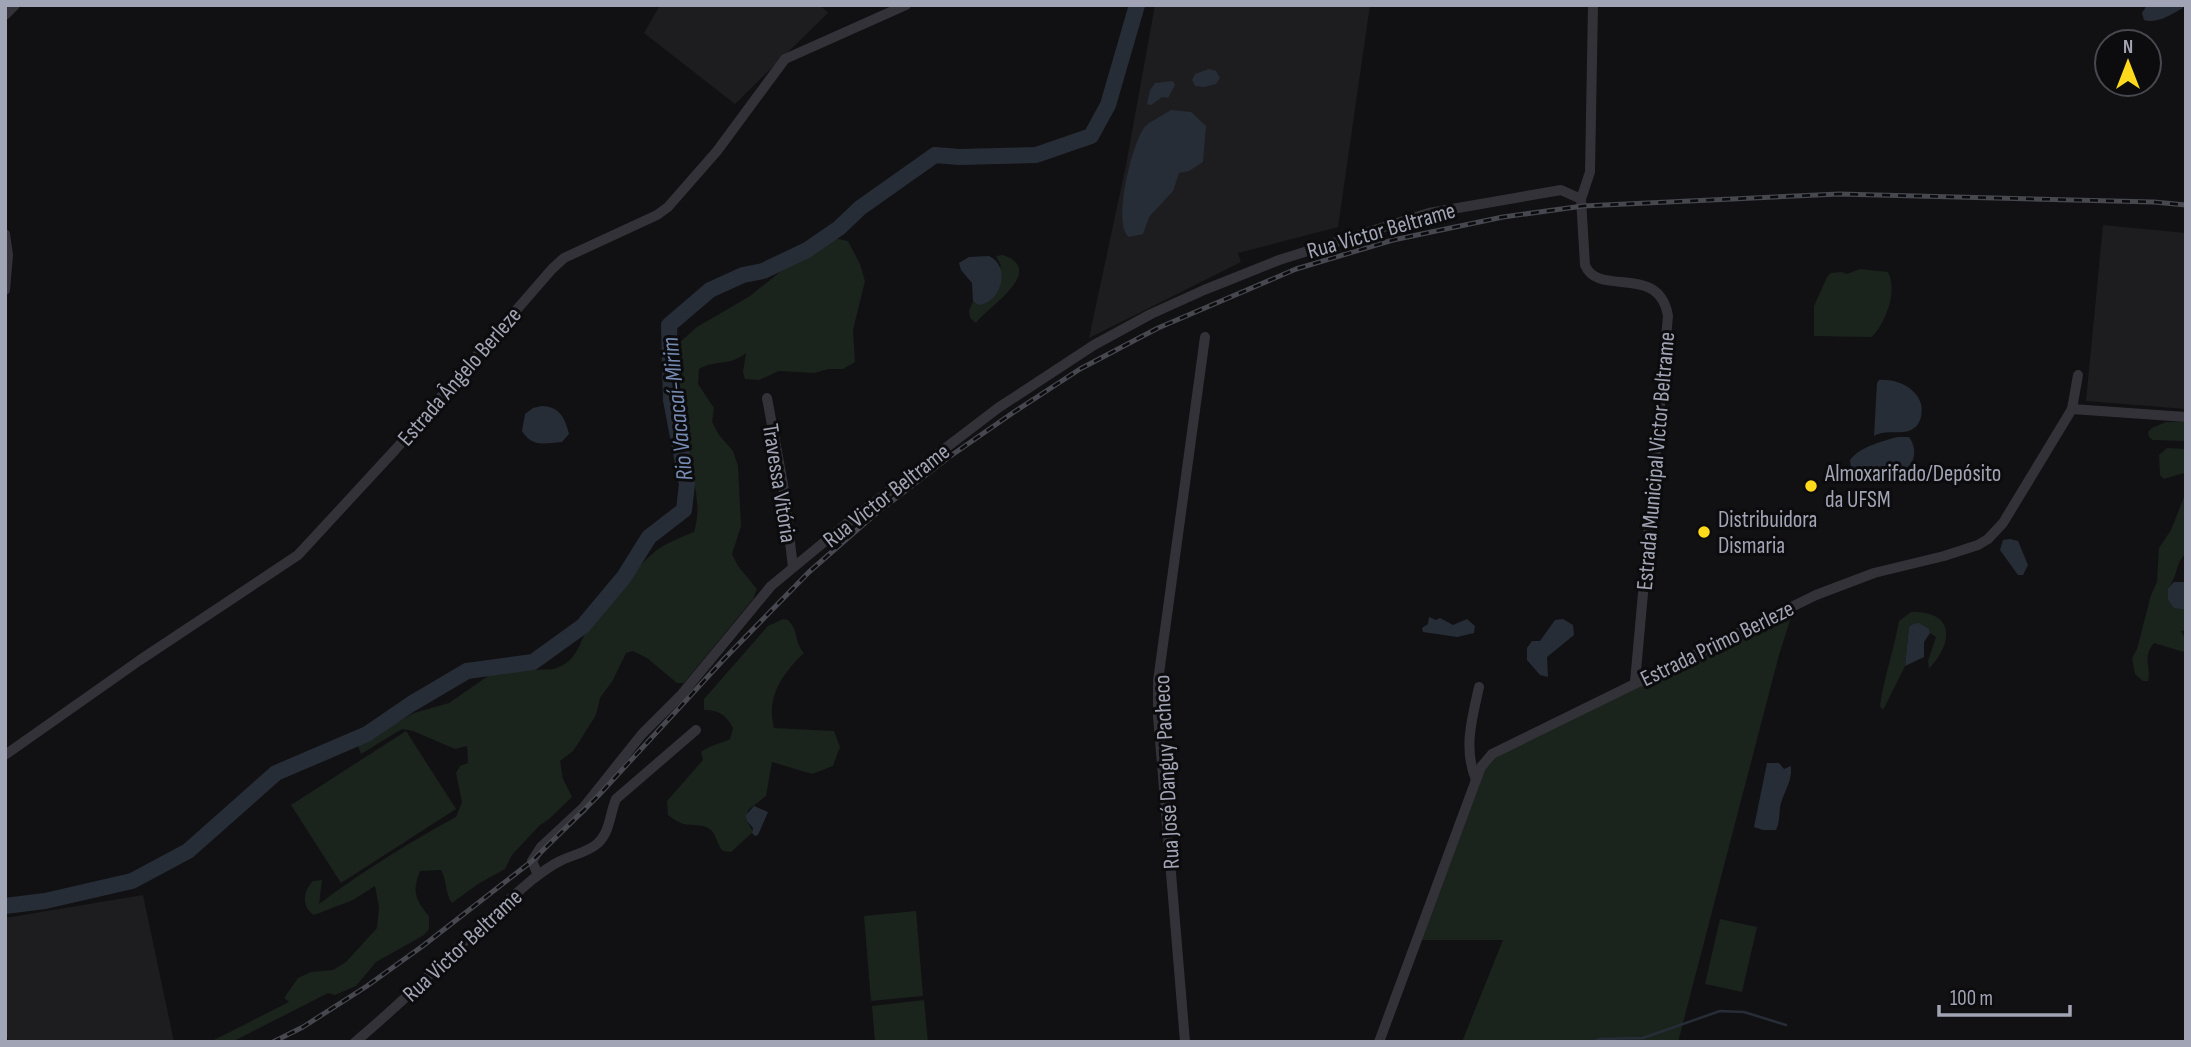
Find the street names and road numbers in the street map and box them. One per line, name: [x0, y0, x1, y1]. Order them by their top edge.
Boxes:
street label: Rua Victor Beltrame: [1304, 196, 1459, 265]
street label: Estrada Ângelo Berleze: [392, 302, 528, 452]
street label: Estrada Municipal Victor Beltrame: [1631, 331, 1681, 591]
street label: Travessa Vitória: [756, 422, 802, 545]
street label: Rua Victor Beltrame: [818, 438, 955, 554]
street label: Estrada Primo Berleze: [1636, 595, 1799, 693]
street label: Rua José Danguy Pacheco: [1148, 674, 1186, 870]
street label: Rua Victor Beltrame: [397, 883, 528, 1008]

